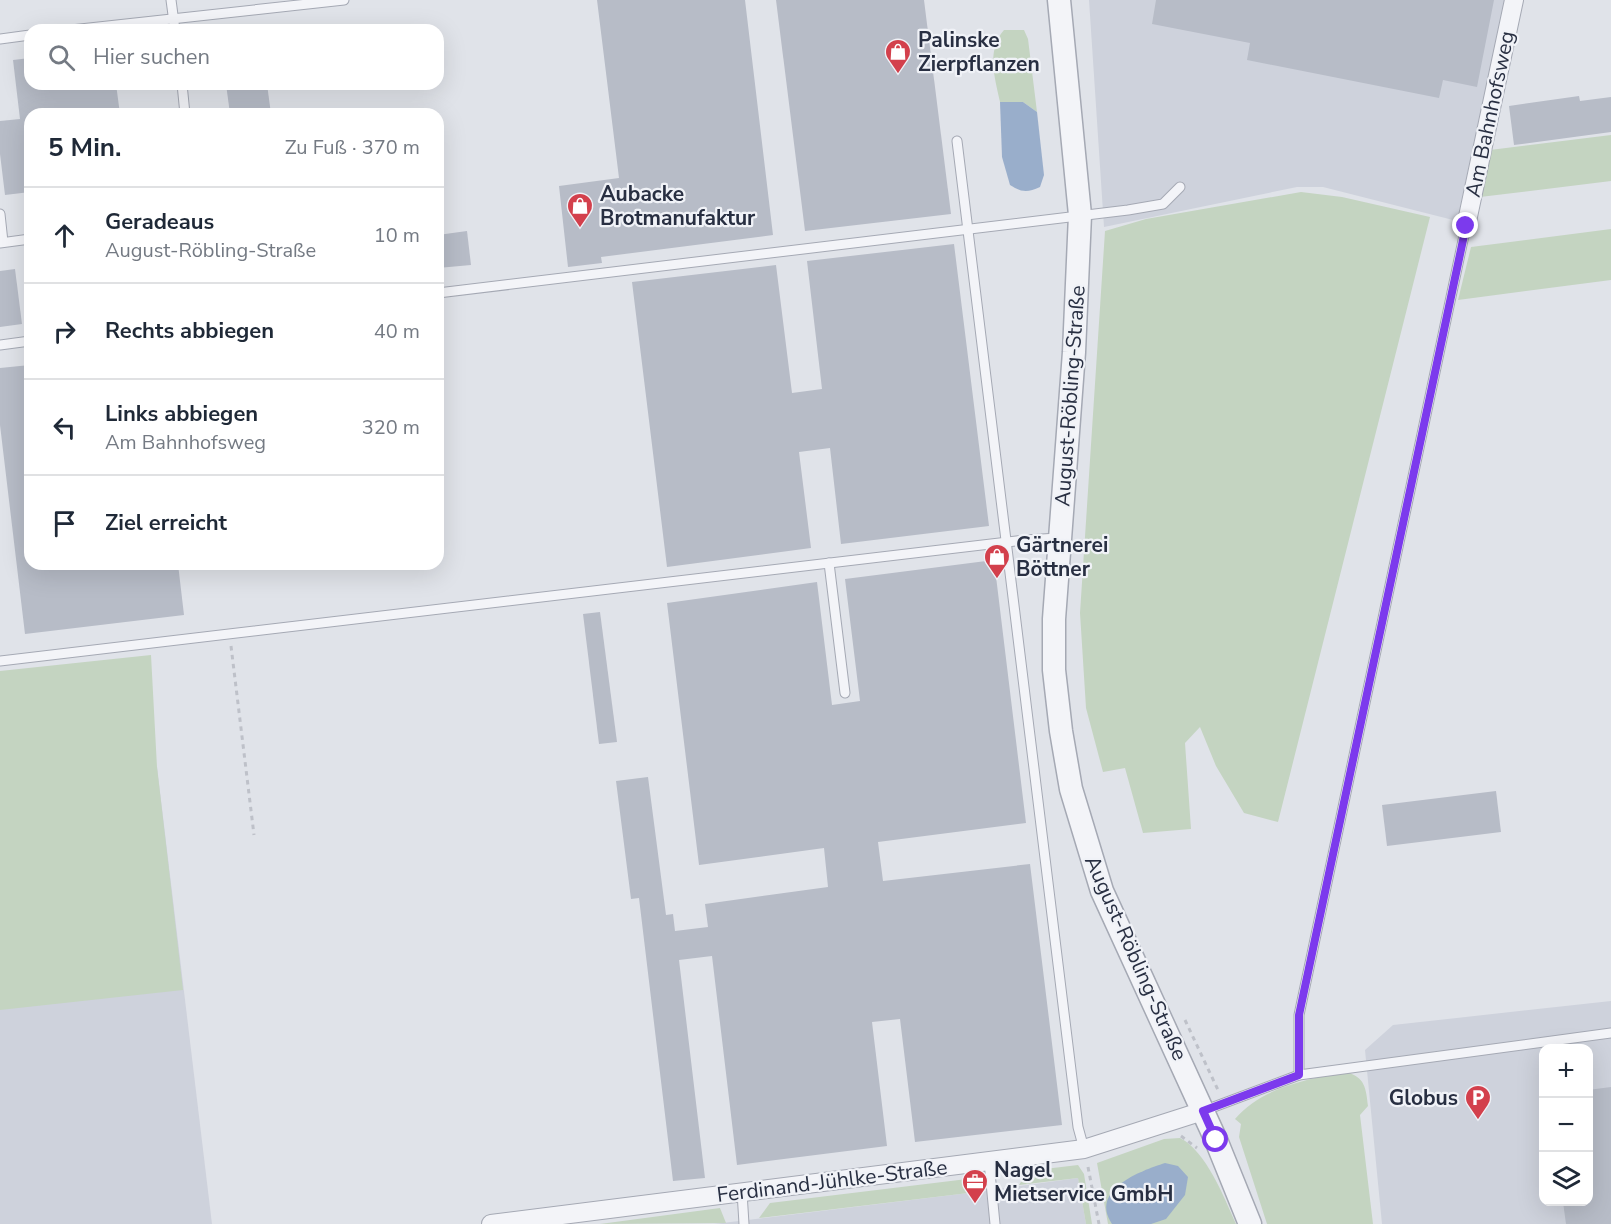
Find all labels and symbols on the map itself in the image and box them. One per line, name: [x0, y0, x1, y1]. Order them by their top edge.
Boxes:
place label: Palinske Zierpflanzen: [918, 26, 1040, 78]
street label: Am Bahnhofsweg: [1459, 28, 1521, 200]
shop icon: Palinske Zierpflanzen: [883, 37, 913, 75]
place label: Aubacke Brotmanufaktur: [600, 180, 756, 232]
shop icon: Aubacke Brotmanufaktur: [565, 191, 595, 229]
route end: [1452, 212, 1478, 238]
street label: August-Röbling-Straße: [1048, 284, 1092, 508]
place label: Gärtnerei Böttner: [1016, 531, 1108, 583]
shop icon: Gärtnerei Böttner: [982, 542, 1012, 580]
street label: August-Röbling-Straße: [1078, 851, 1194, 1065]
parking icon: Globus: [1463, 1083, 1493, 1121]
place label: Globus: [1389, 1084, 1458, 1112]
route start: [1202, 1126, 1228, 1152]
street label: Ferdinand-Jühlke-Straße: [715, 1153, 949, 1209]
place label: Nagel Mietservice GmbH: [994, 1156, 1173, 1208]
office icon: Nagel Mietservice GmbH: [960, 1167, 990, 1205]

